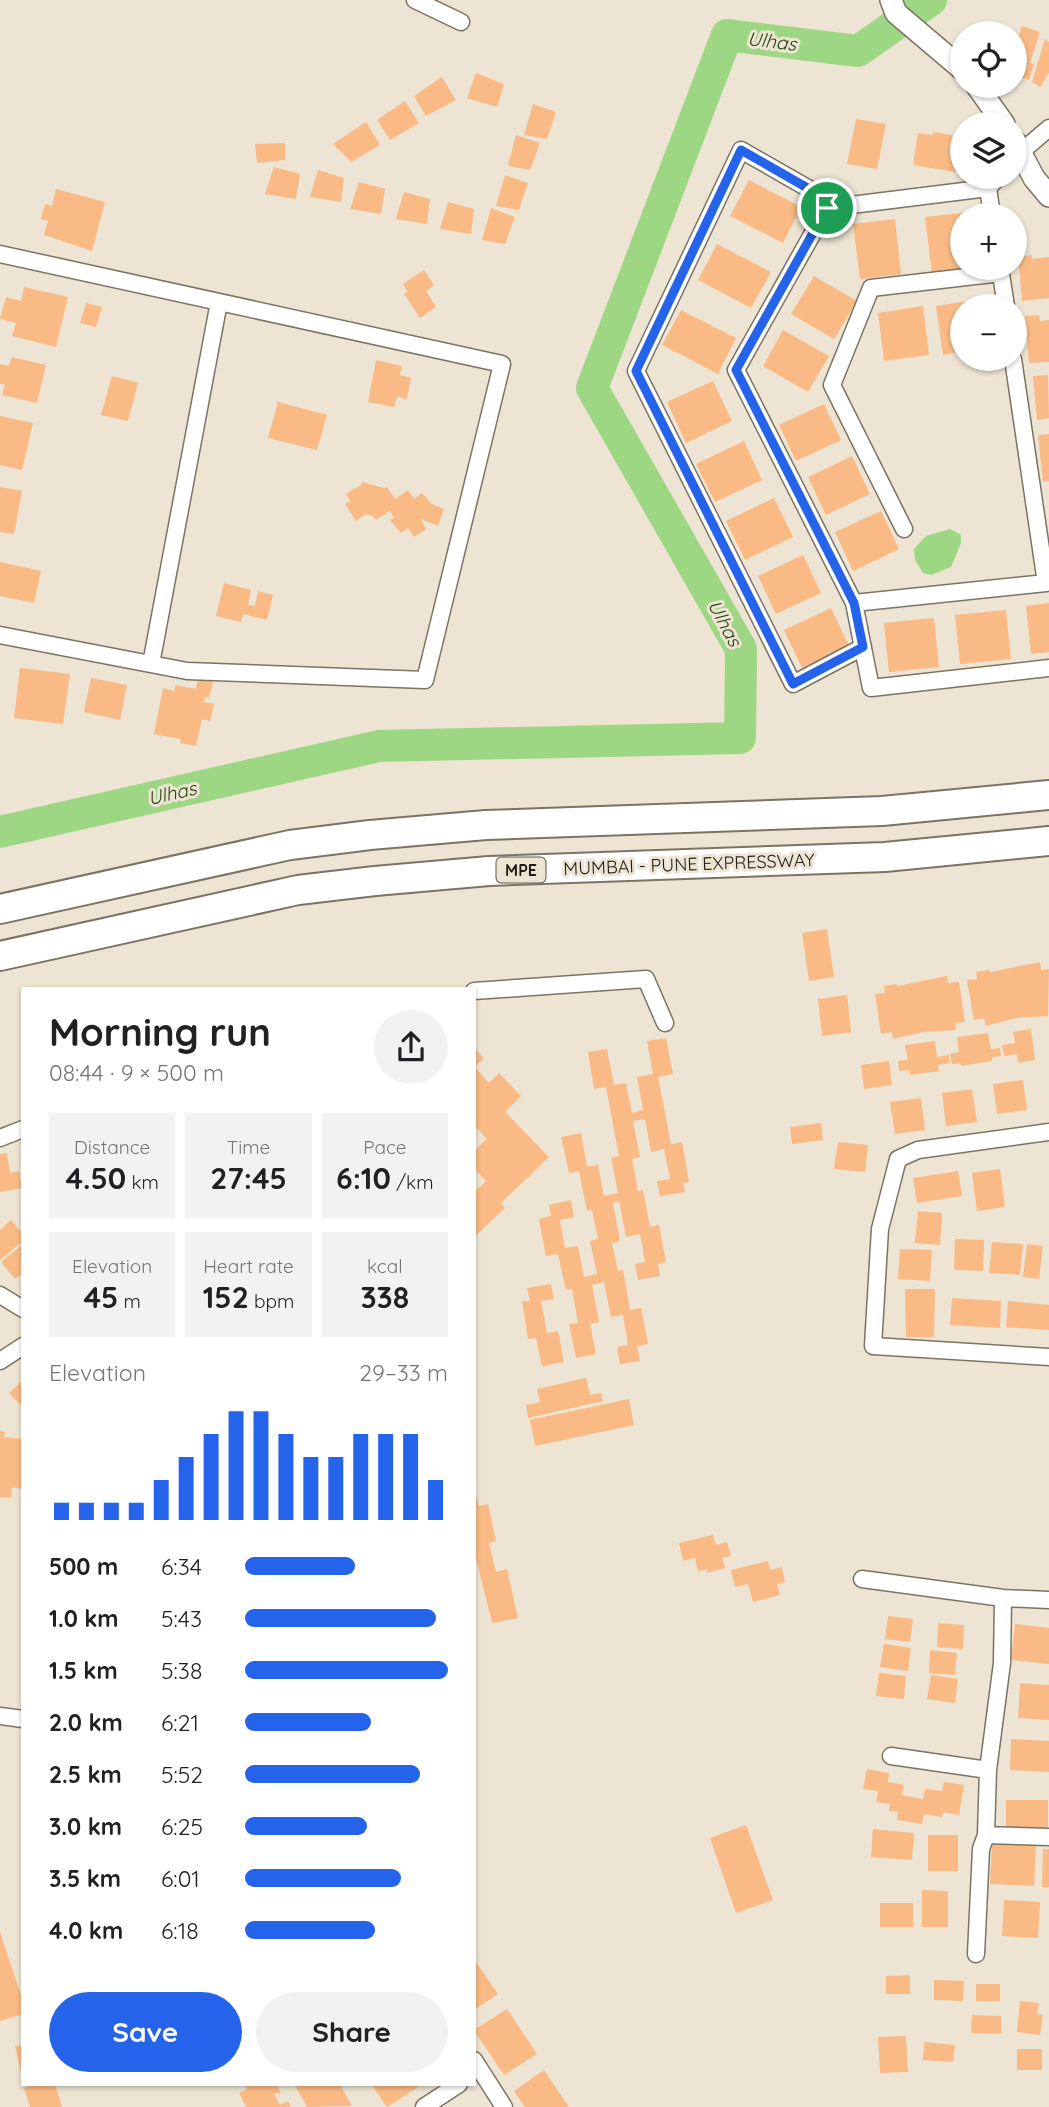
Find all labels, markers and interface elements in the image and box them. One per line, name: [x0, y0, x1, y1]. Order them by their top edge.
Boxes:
map controls: [950, 21, 1027, 371]
button: locate: [950, 21, 1027, 98]
water label: Ulhas: [746, 26, 799, 56]
button: layers: [950, 112, 1027, 189]
pin: [797, 178, 857, 238]
icon: arrive: [808, 189, 846, 227]
button: +: [950, 203, 1027, 280]
button: −: [950, 294, 1027, 371]
water label: Ulhas: [703, 596, 748, 651]
water label: Ulhas: [145, 776, 200, 810]
street label: MUMBAI - PUNE EXPRESSWAY: [563, 848, 815, 880]
road number: MPE: [496, 858, 546, 883]
text: Morning run: [49, 1008, 271, 1056]
button: share: [374, 1010, 448, 1084]
text: 08:44 · 9 × 500 m: [49, 1058, 224, 1087]
text: Distance: [74, 1135, 150, 1159]
text: Time: [227, 1135, 270, 1159]
text: Pace: [363, 1135, 406, 1159]
text: 4.50: [65, 1159, 126, 1197]
text: 27:45: [210, 1159, 287, 1197]
text: 6:10: [336, 1159, 391, 1197]
text: km: [126, 1170, 159, 1194]
text: /km: [391, 1170, 434, 1194]
text: Elevation: [72, 1254, 152, 1278]
text: Heart rate: [203, 1254, 294, 1278]
text: kcal: [367, 1254, 403, 1278]
text: 45: [83, 1278, 118, 1316]
text: 152: [203, 1278, 249, 1316]
text: 338: [360, 1278, 409, 1316]
text: m: [118, 1289, 141, 1313]
text: bpm: [249, 1289, 294, 1313]
text: Elevation: [49, 1358, 146, 1387]
text: 29–33 m: [359, 1358, 448, 1387]
text: 500 m: [49, 1552, 118, 1581]
text: 6:34: [161, 1552, 202, 1581]
text: 1.0 km: [49, 1604, 119, 1633]
text: 5:43: [161, 1604, 202, 1633]
text: 1.5 km: [49, 1656, 118, 1685]
text: 5:38: [161, 1656, 202, 1685]
text: 2.0 km: [49, 1708, 123, 1737]
text: 6:21: [161, 1708, 199, 1737]
text: 2.5 km: [49, 1760, 122, 1789]
text: 5:52: [161, 1760, 203, 1789]
text: 3.0 km: [49, 1812, 122, 1841]
text: 6:25: [161, 1812, 203, 1841]
text: 3.5 km: [49, 1864, 121, 1893]
text: 6:01: [161, 1864, 200, 1893]
text: 4.0 km: [49, 1916, 123, 1945]
text: 6:18: [161, 1916, 199, 1945]
button: Save: [49, 1992, 242, 2072]
button: Share: [256, 1992, 448, 2072]

